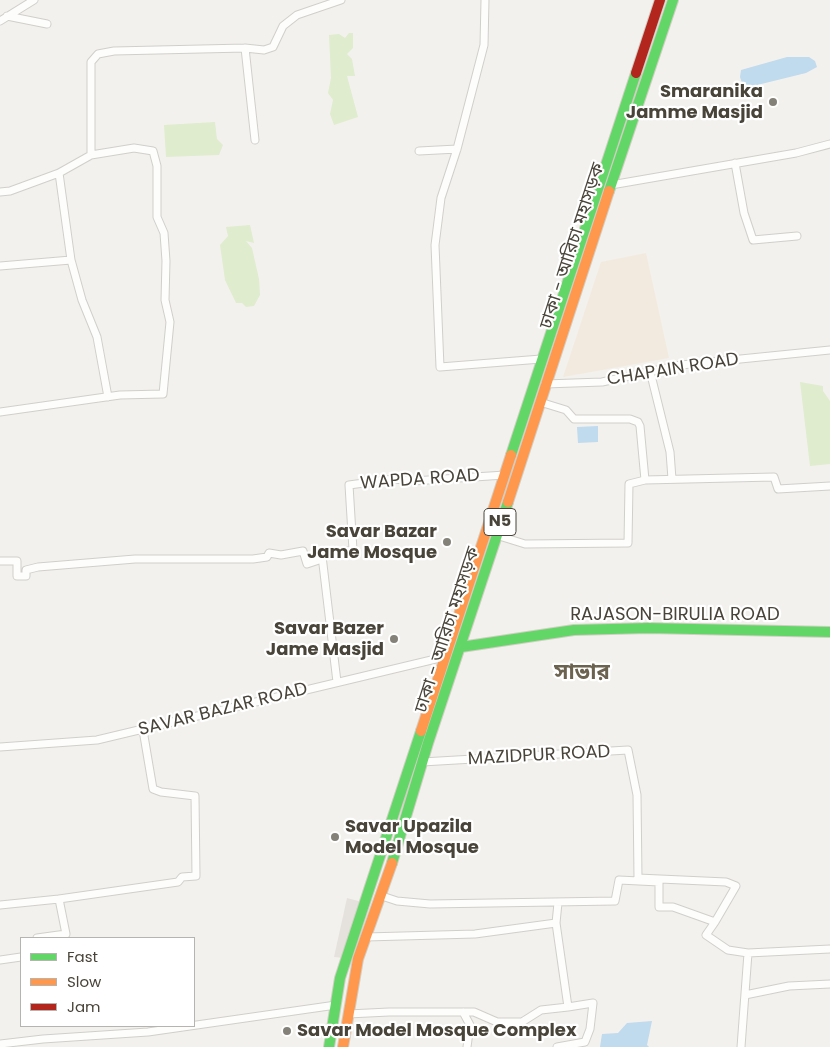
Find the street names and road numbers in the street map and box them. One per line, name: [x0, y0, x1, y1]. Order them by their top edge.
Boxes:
street label: ঢাকা - আরিচা মহাসড়ক: [536, 160, 610, 332]
street label: CHAPAIN ROAD: [606, 349, 740, 391]
street label: WAPDA ROAD: [360, 465, 480, 495]
road number: N5: [484, 508, 516, 536]
street label: ঢাকা - আরিচা মহাসড়ক: [411, 544, 485, 716]
street label: RAJASON-BIRULIA ROAD: [570, 604, 780, 626]
street label: SAVAR BAZAR ROAD: [136, 679, 310, 741]
street label: MAZIDPUR ROAD: [467, 741, 611, 771]

